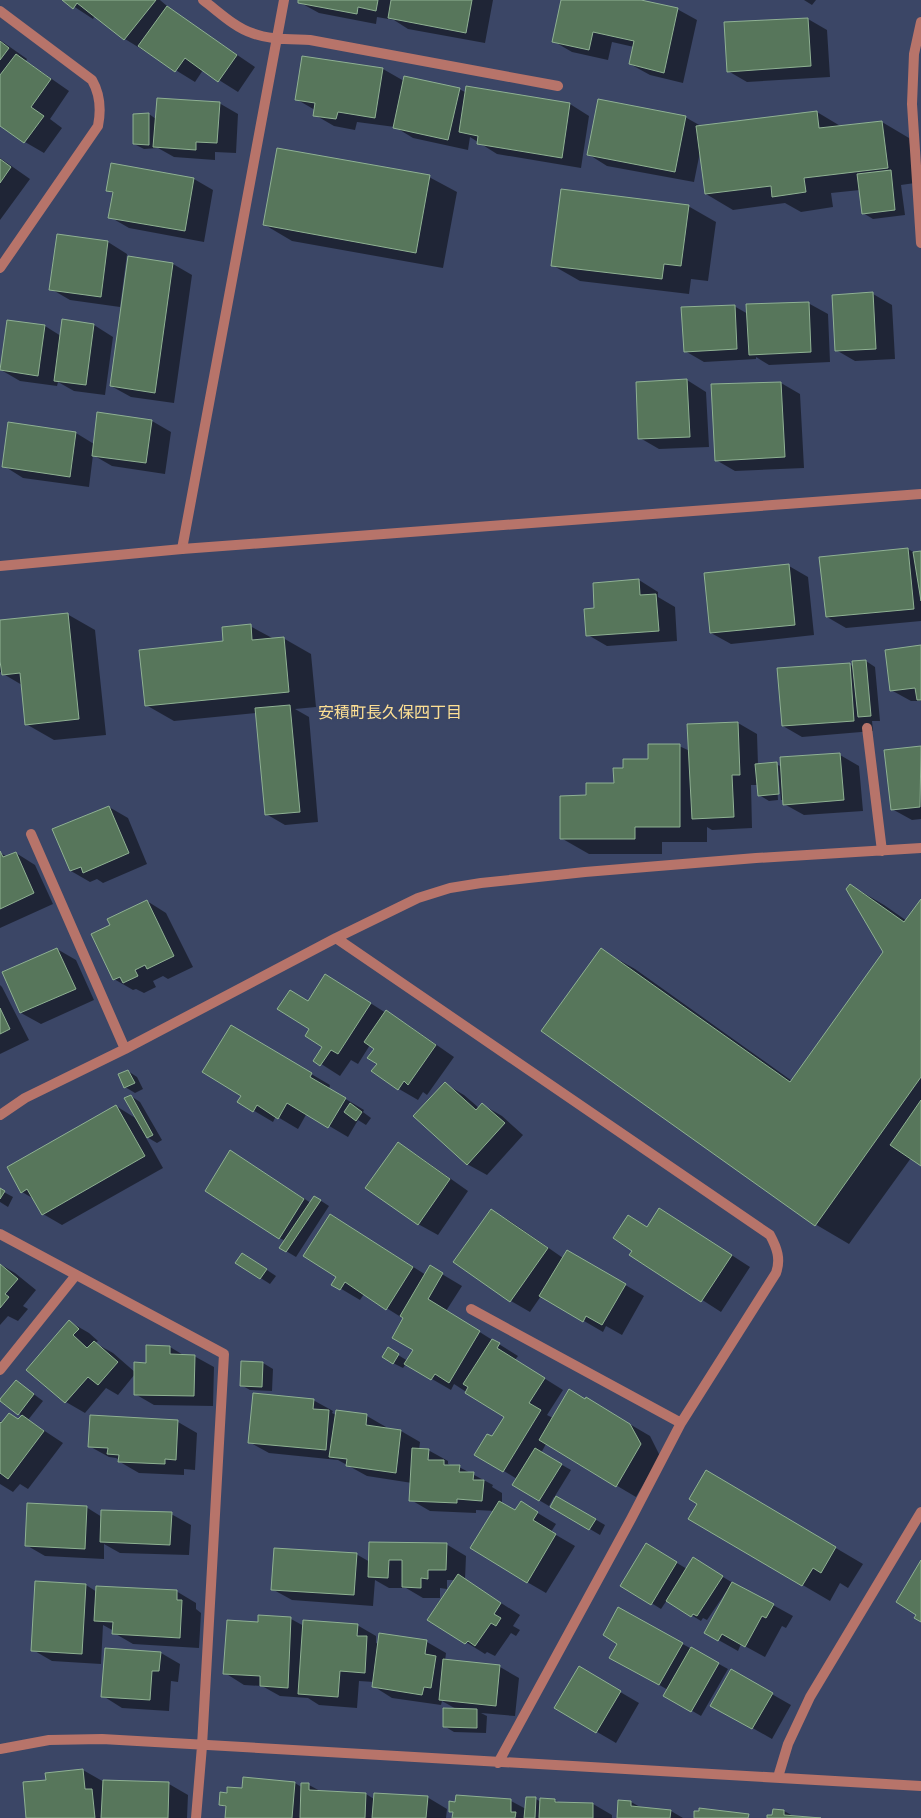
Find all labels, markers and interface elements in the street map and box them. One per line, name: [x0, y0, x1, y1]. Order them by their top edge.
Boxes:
district label: 安積町長久保四丁目: [318, 703, 462, 721]

